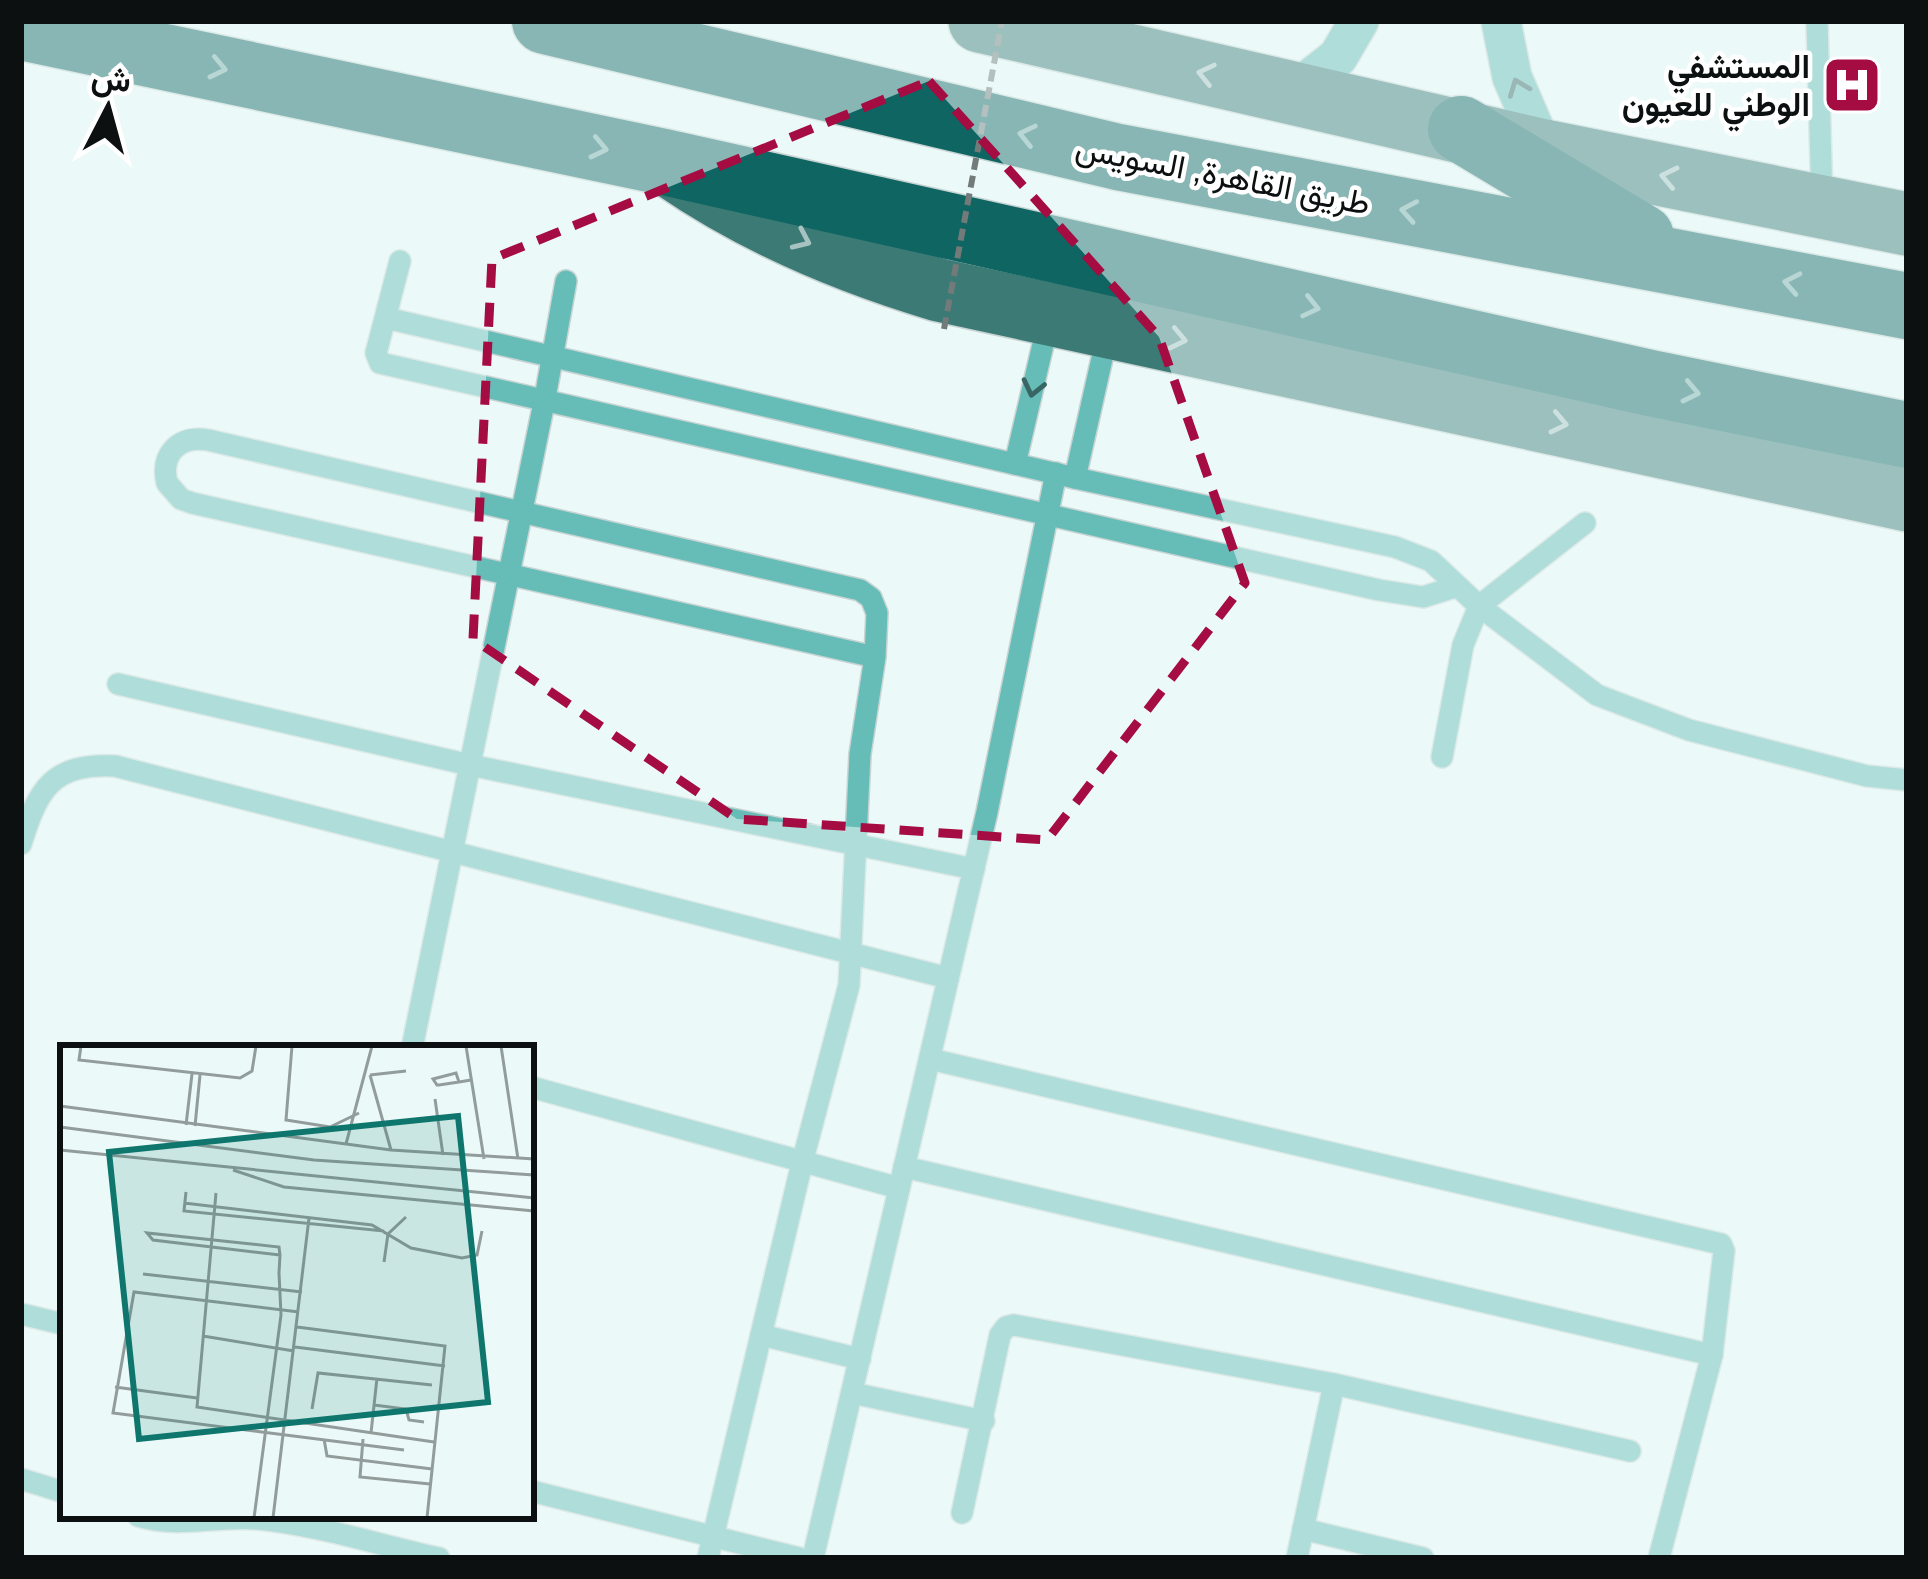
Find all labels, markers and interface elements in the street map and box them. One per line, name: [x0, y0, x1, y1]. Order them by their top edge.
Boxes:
north arrow: [48, 48, 168, 168]
place label: المستشفي الوطني للعيون: [1622, 48, 1810, 132]
one-way arrow: [207, 54, 227, 80]
hospital icon: المستشفي الوطني للعيون: [1821, 54, 1883, 116]
text: ش: [89, 58, 133, 101]
one-way arrow: [1196, 63, 1217, 88]
one-way arrow: [1507, 78, 1532, 99]
one-way arrow: [1017, 124, 1037, 149]
street label: طريق القاهرة, السويس: [1072, 128, 1373, 224]
one-way arrow: [589, 134, 609, 160]
one-way arrow: [1659, 165, 1679, 190]
one-way arrow: [1399, 199, 1419, 225]
one-way arrow: [790, 226, 811, 250]
one-way arrow: [1783, 271, 1803, 297]
one-way arrow: [1300, 293, 1320, 318]
one-way arrow: [1167, 326, 1187, 351]
one-way arrow: [1022, 378, 1047, 398]
one-way arrow: [1681, 378, 1701, 404]
one-way arrow: [1548, 410, 1568, 435]
inset map: [60, 1045, 534, 1519]

